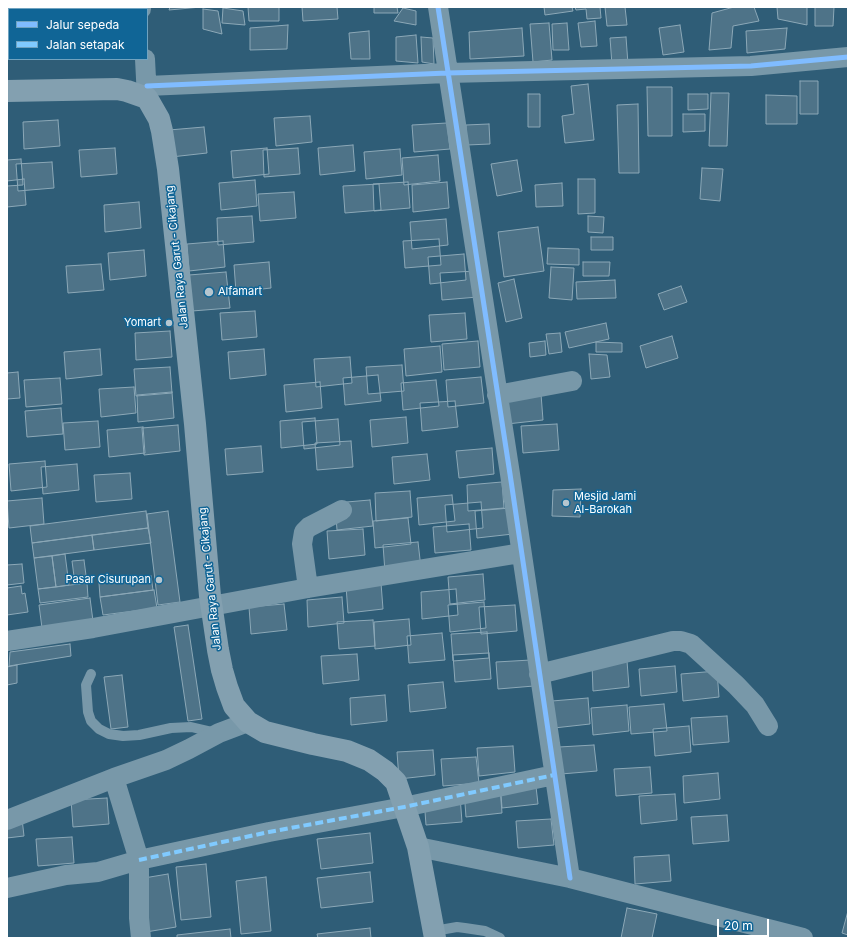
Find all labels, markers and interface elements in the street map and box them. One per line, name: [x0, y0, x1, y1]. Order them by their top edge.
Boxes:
legend: [8, 8, 148, 60]
text: Jalur sepeda: [46, 17, 119, 32]
text: Jalan setapak: [46, 37, 125, 52]
street label: Jalan Raya Garut - Cikajang: [163, 185, 191, 329]
place label: Alfamart: [218, 285, 262, 299]
marker: Alfamart: [203, 286, 215, 298]
place label: Yomart: [124, 316, 161, 330]
marker: Yomart: [164, 318, 174, 328]
place label: Mesjid Jami Al-Barokah: [574, 490, 636, 516]
marker: Mesjid Jami Al-Barokah: [561, 498, 571, 508]
street label: Jalan Raya Garut - Cikajang: [196, 507, 224, 651]
place label: Pasar Cisurupan: [65, 573, 151, 587]
marker: Pasar Cisurupan: [154, 575, 164, 585]
scale bar: [719, 911, 771, 937]
text: 20 m: [724, 918, 753, 933]

